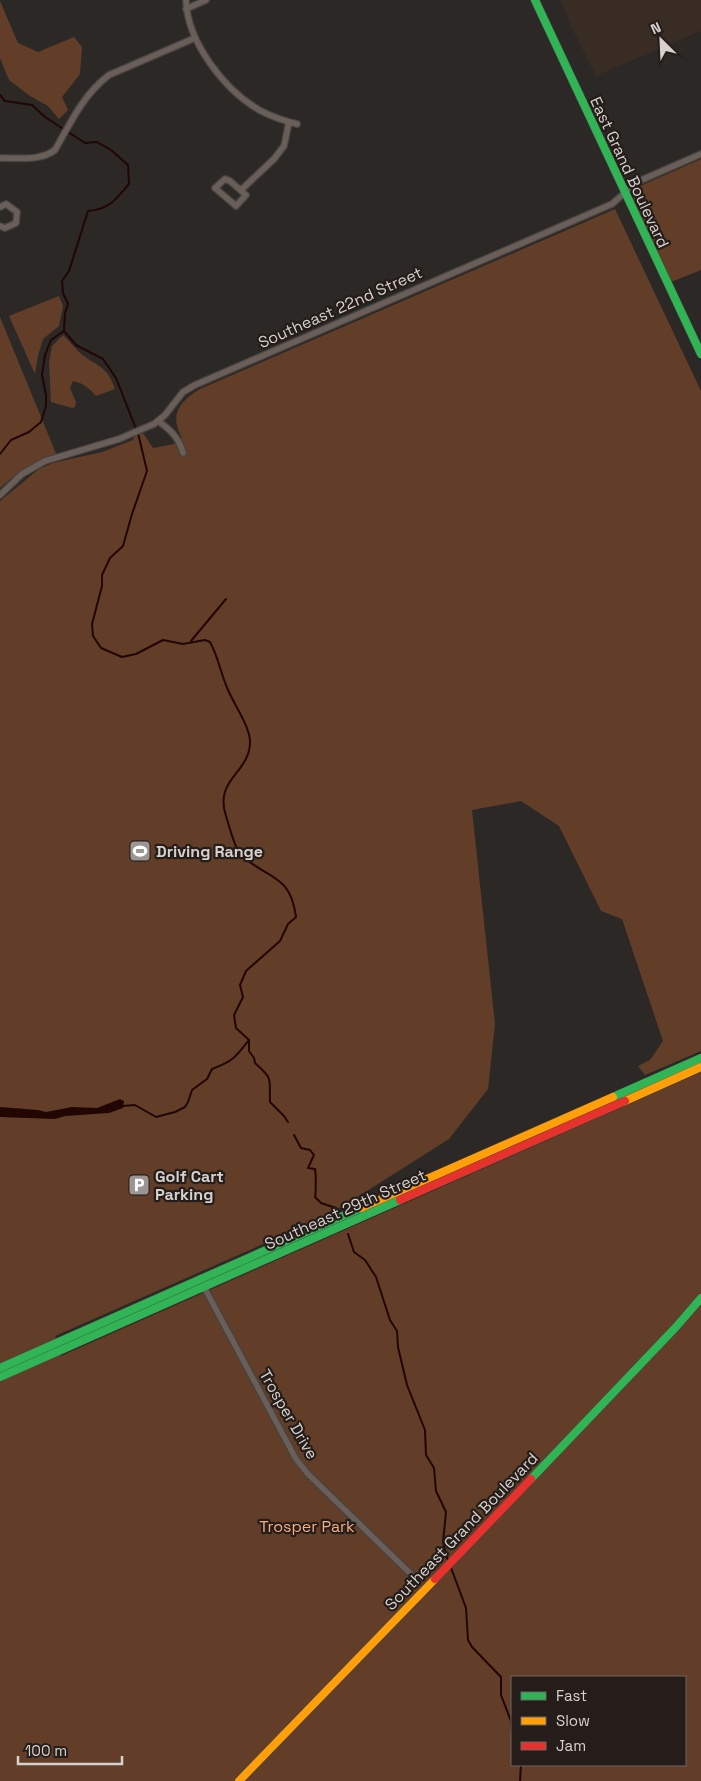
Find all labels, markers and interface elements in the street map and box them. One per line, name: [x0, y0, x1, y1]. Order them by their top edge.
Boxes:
north arrow: [636, 15, 686, 65]
text: N: [648, 18, 664, 38]
street label: East Grand Boulevard: [585, 93, 674, 251]
street label: Southeast 22nd Street: [255, 262, 426, 353]
sports icon: Driving Range: [128, 839, 152, 863]
place label: Driving Range: [156, 841, 263, 862]
street label: Southeast 29th Street: [261, 1164, 429, 1255]
place label: Golf Cart Parking: [155, 1166, 224, 1205]
parking icon: Golf Cart Parking: [127, 1173, 151, 1197]
street label: Trosper Drive: [254, 1365, 323, 1463]
street label: Southeast Grand Boulevard: [380, 1448, 542, 1615]
park label: Trosper Park: [259, 1516, 355, 1537]
legend: [511, 1676, 686, 1766]
text: Fast: [556, 1686, 587, 1705]
text: Slow: [556, 1711, 590, 1730]
scale bar: [18, 1734, 121, 1766]
text: Jam: [556, 1736, 586, 1755]
text: 100 m: [25, 1741, 67, 1760]

